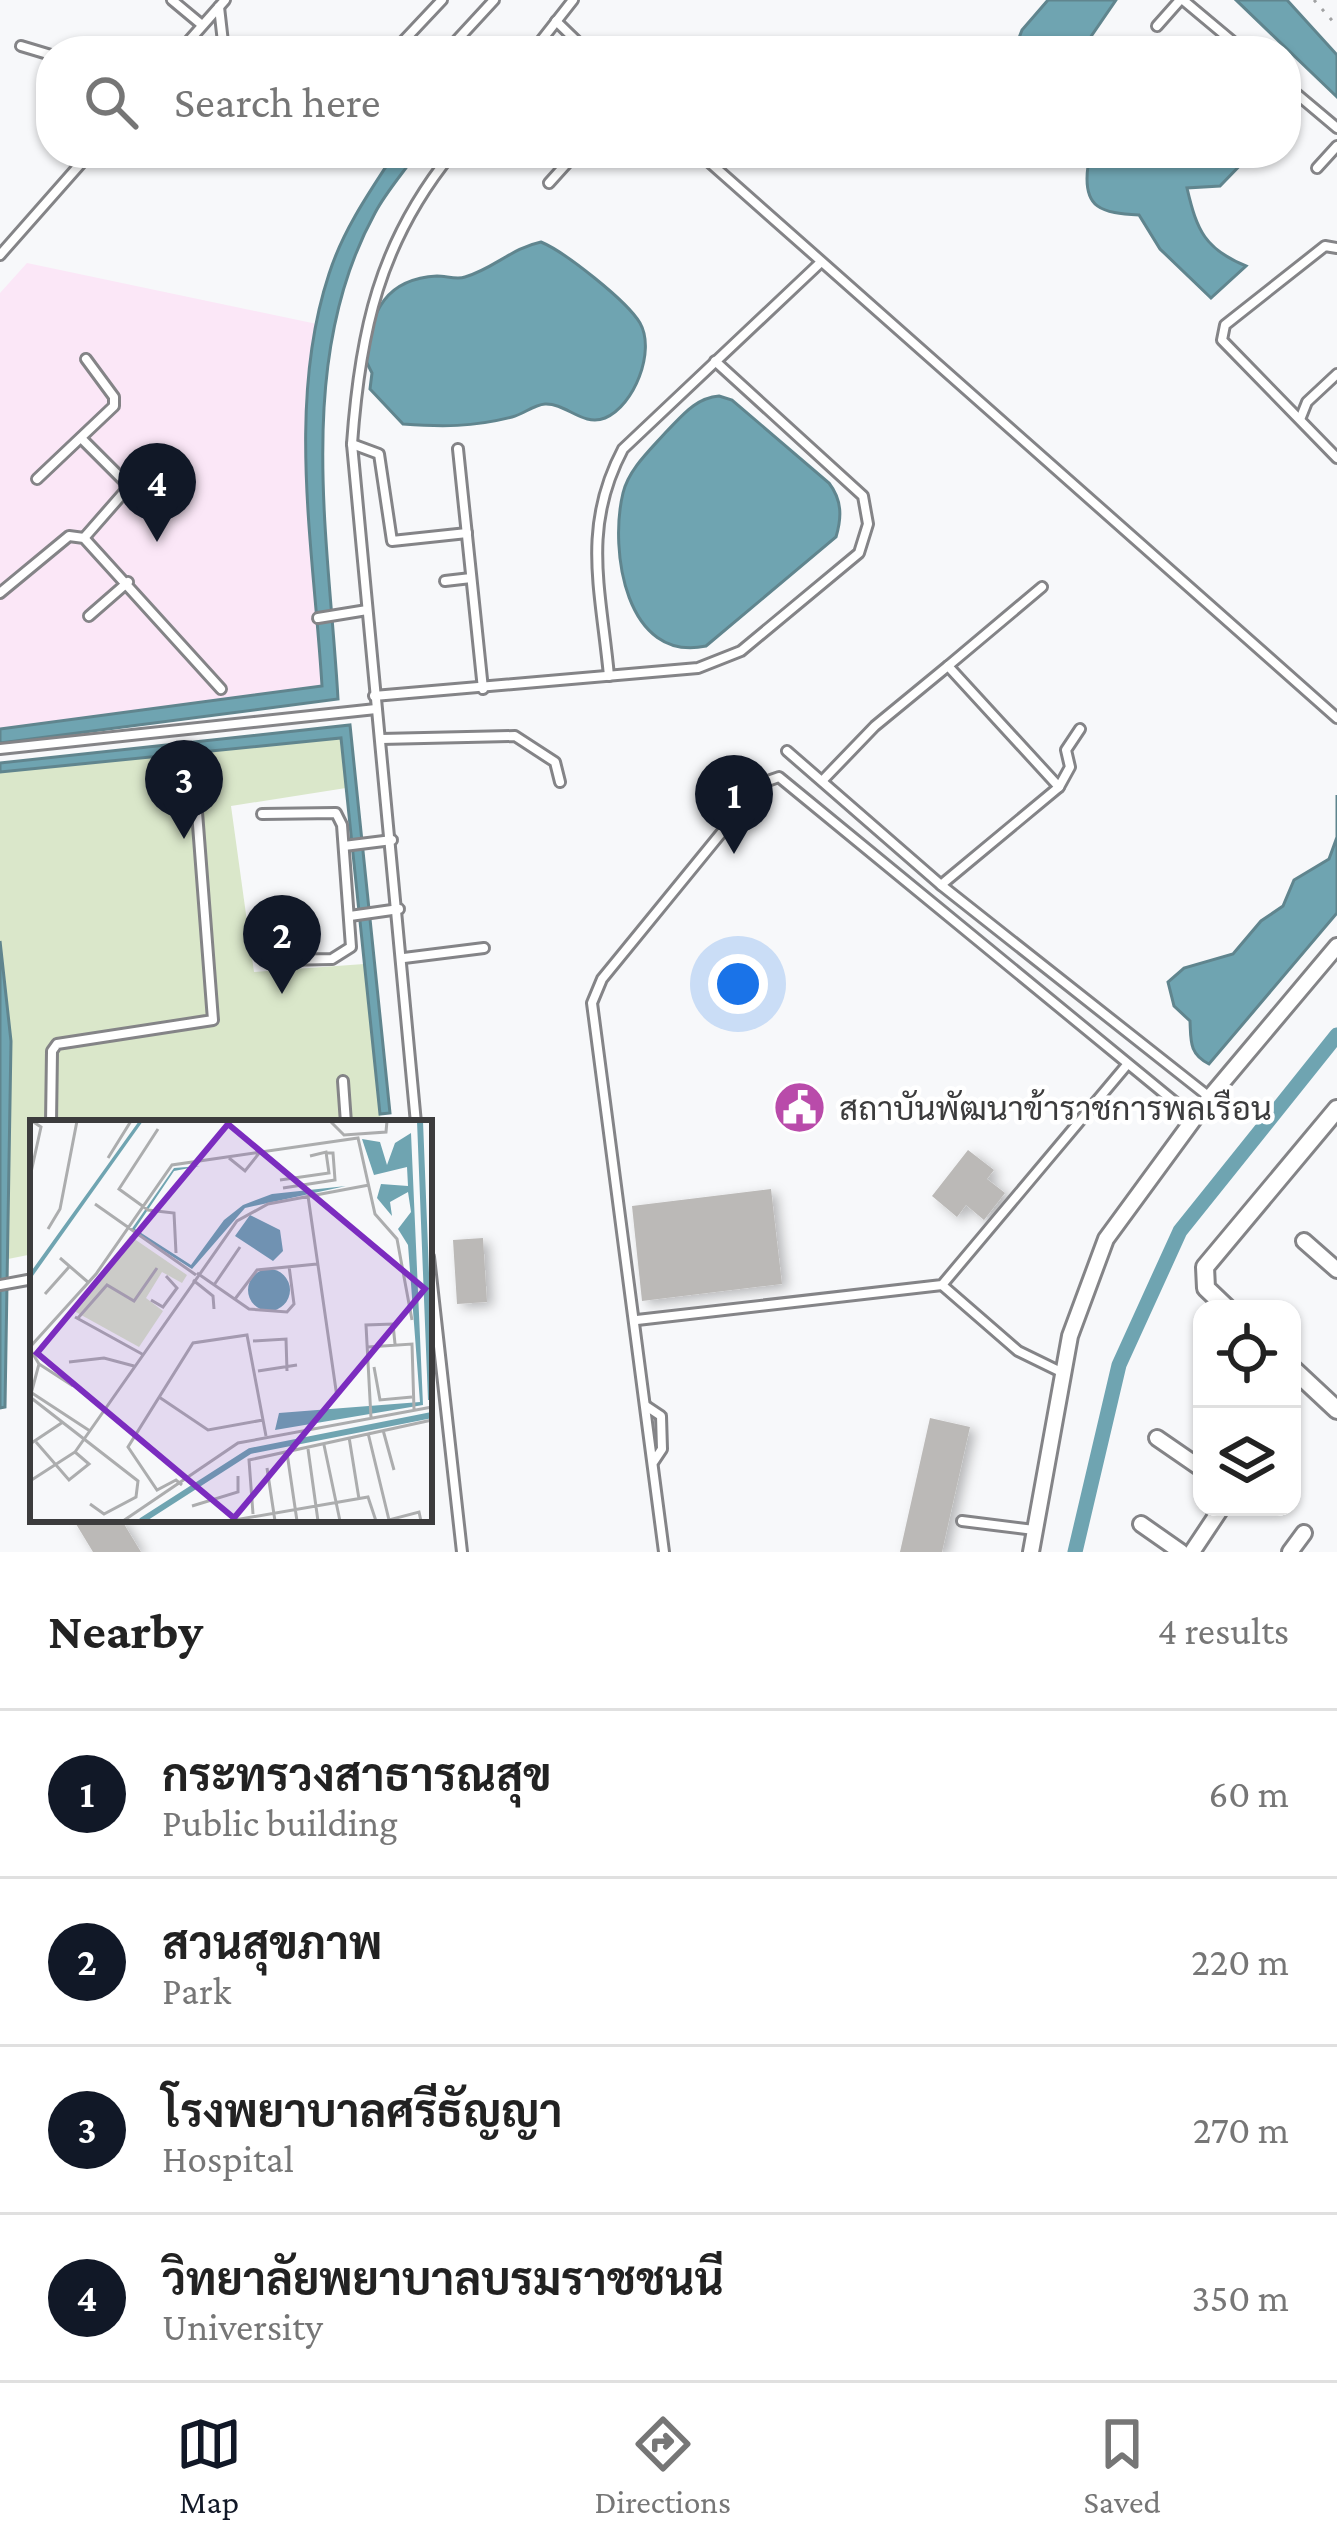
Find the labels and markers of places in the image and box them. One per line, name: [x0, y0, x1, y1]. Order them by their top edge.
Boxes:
pin: 4: [118, 443, 196, 542]
pin: 3: [145, 740, 223, 839]
pin: 1: [695, 755, 773, 854]
pin: 2: [243, 895, 321, 994]
public building icon: สถาบันพัฒนาข้าราชการพลเรือน: [772, 1080, 828, 1136]
place label: สถาบันพัฒนาข้าราชการพลเรือน: [839, 1088, 1272, 1127]

